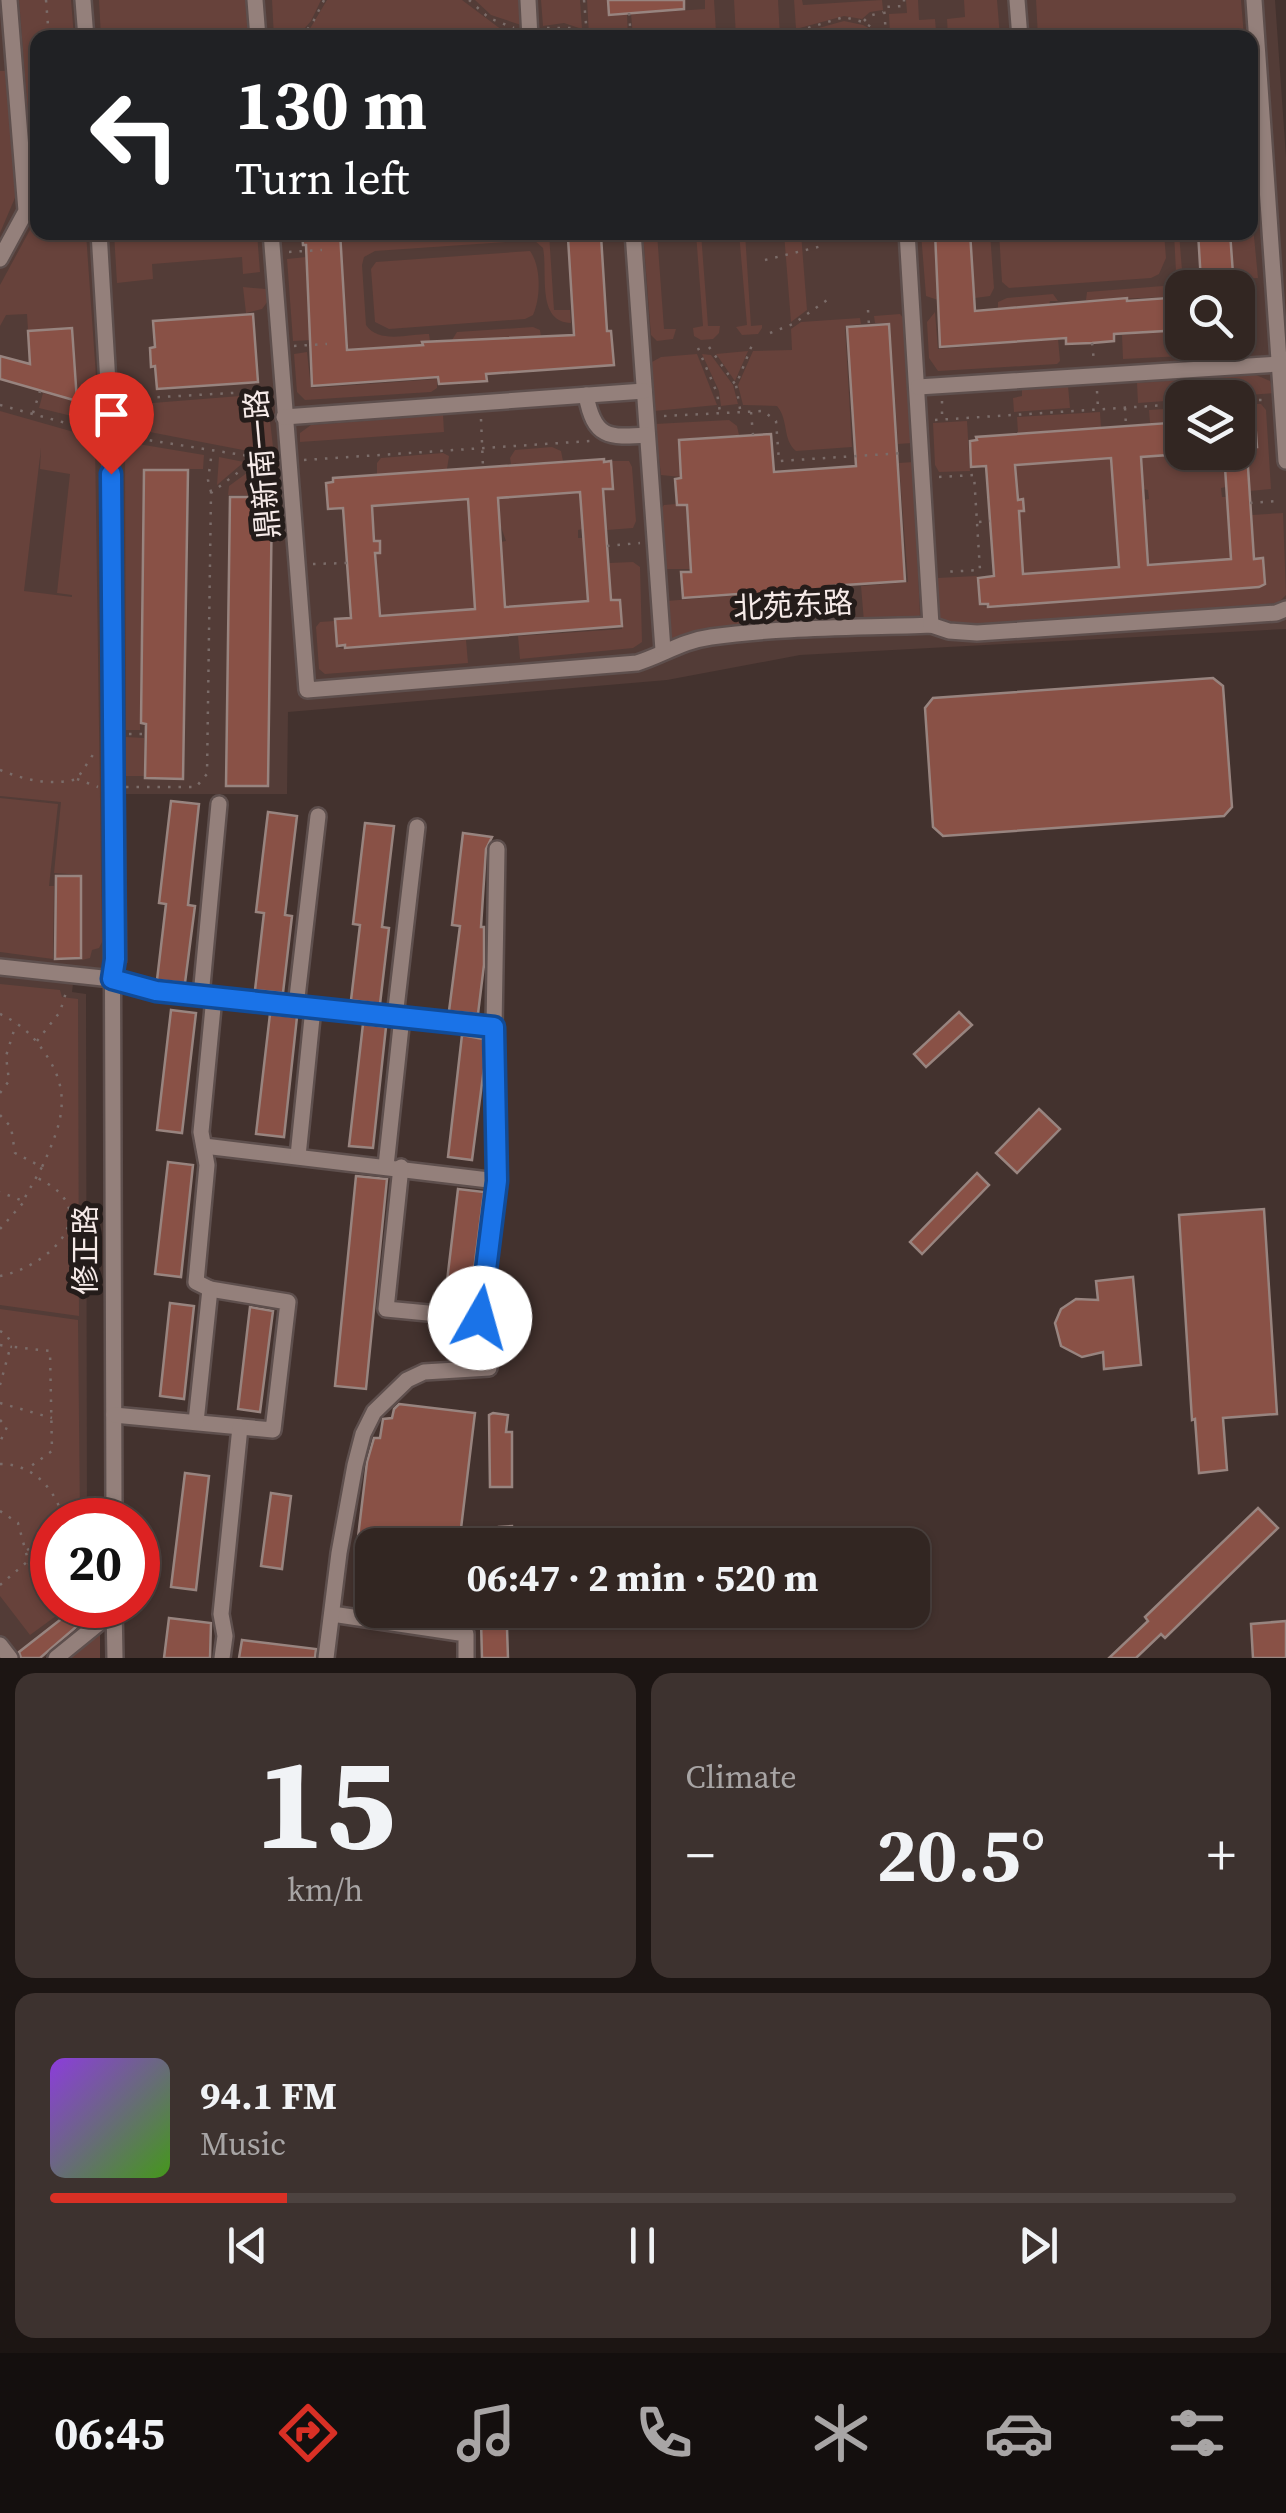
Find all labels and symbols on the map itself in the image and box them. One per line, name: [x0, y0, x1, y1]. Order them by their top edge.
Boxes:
pin: [69, 372, 154, 475]
street label: 鼎新南一路: [235, 387, 289, 541]
street label: 北苑东路: [732, 581, 854, 629]
street label: 修正路: [65, 1205, 106, 1295]
position arrow: [428, 1266, 532, 1370]
speed limit sign: 20: [30, 1498, 160, 1628]

